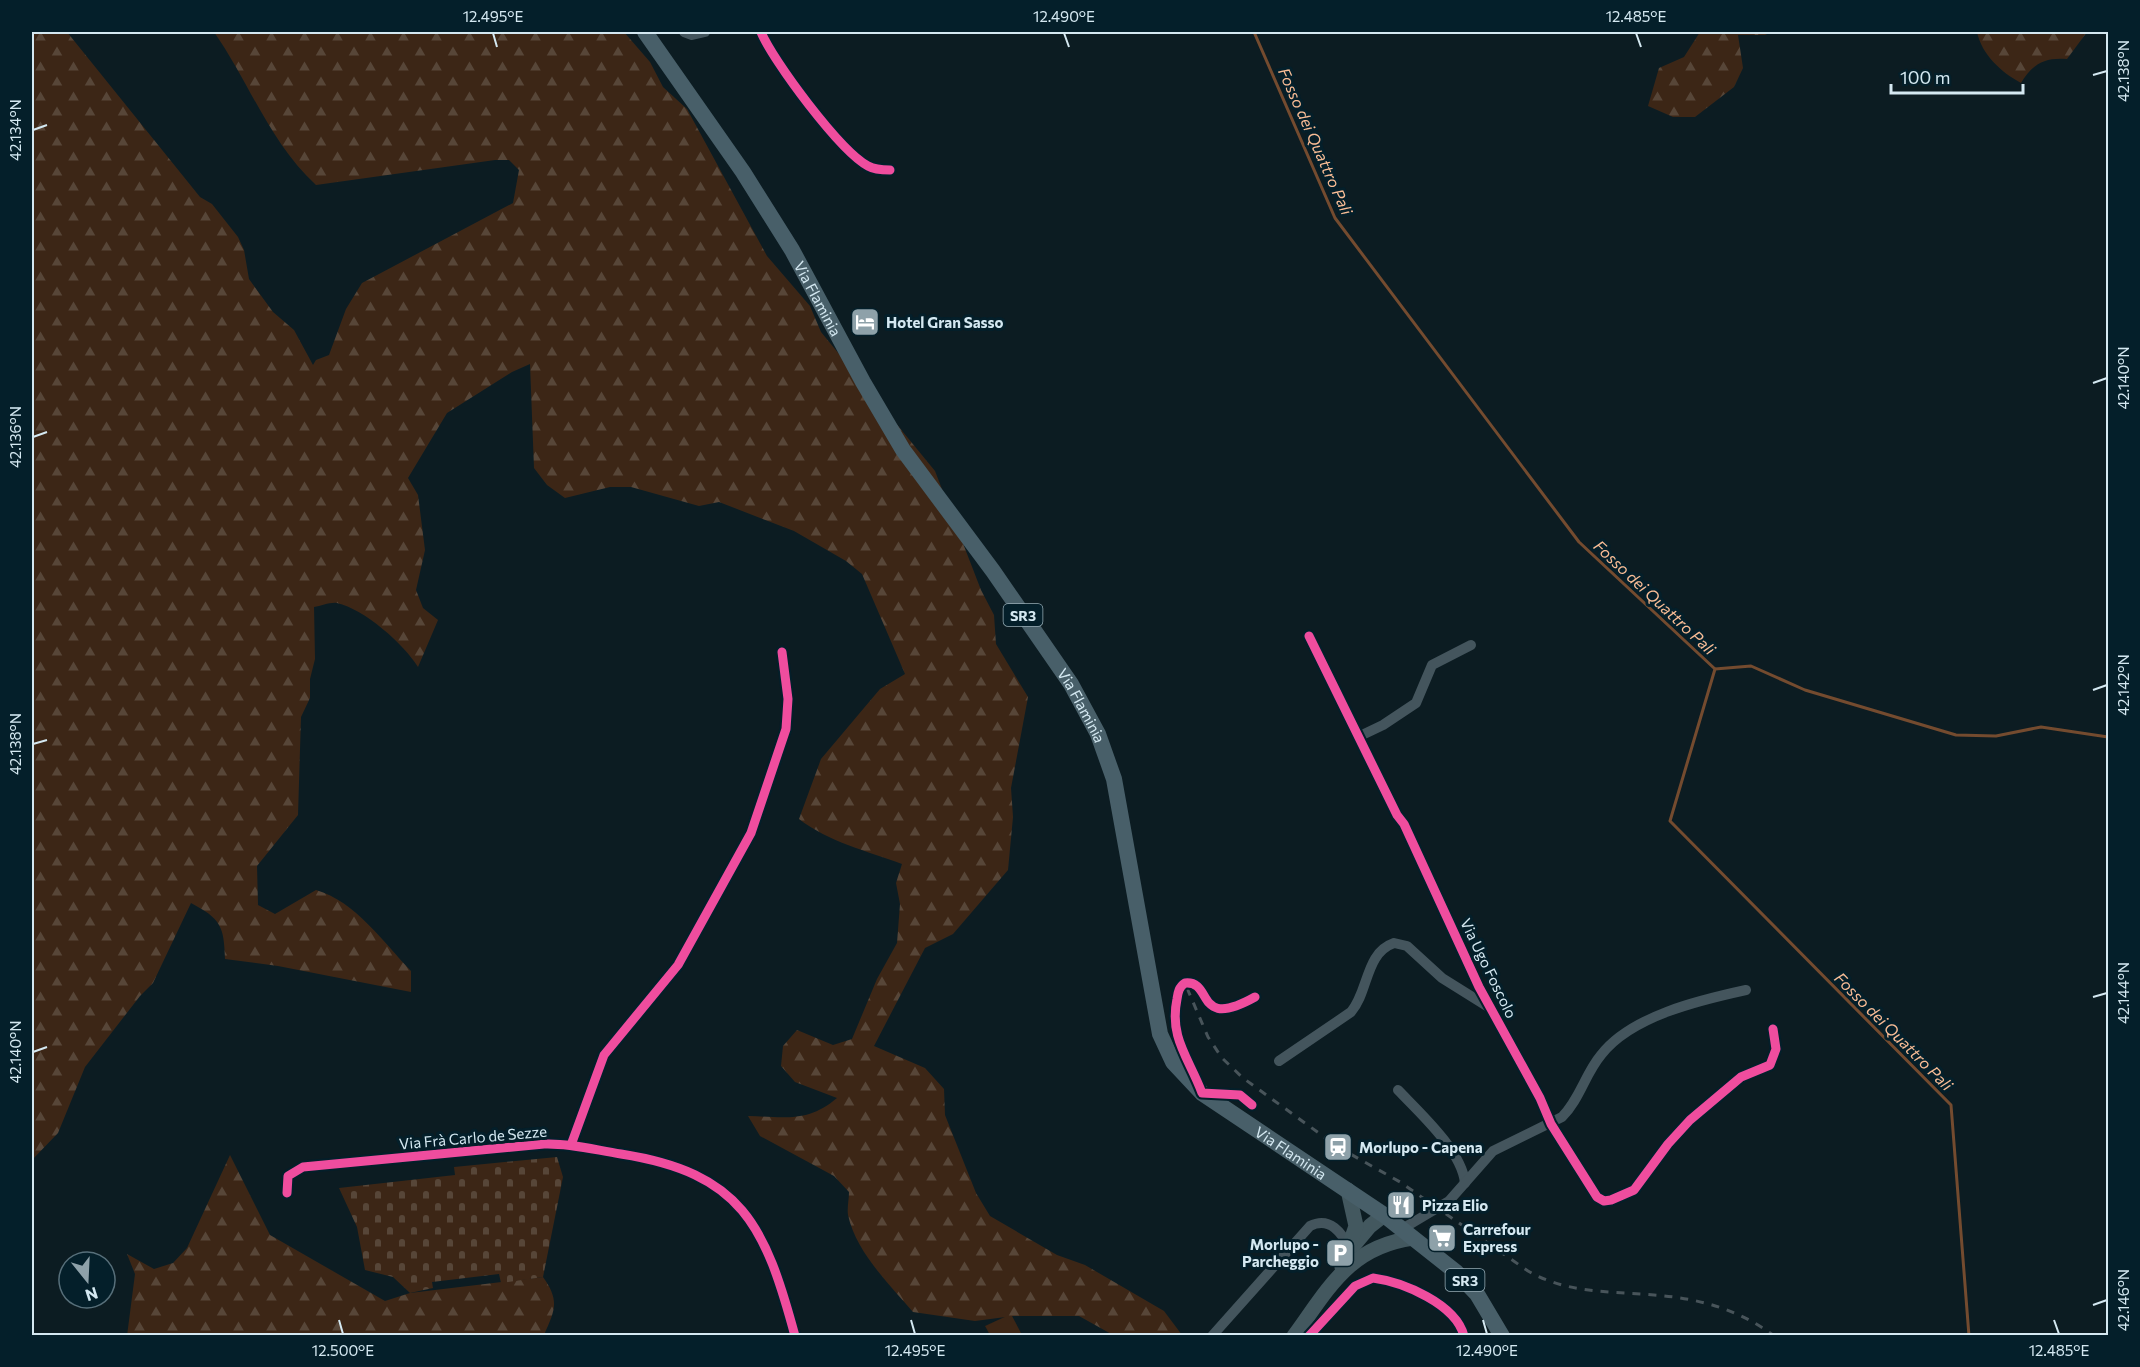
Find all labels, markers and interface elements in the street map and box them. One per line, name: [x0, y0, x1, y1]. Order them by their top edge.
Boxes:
text: 12.495°E: [463, 7, 523, 25]
text: 12.490°E: [1033, 7, 1095, 25]
text: 12.485°E: [1606, 7, 1666, 25]
text: 42.138°N: [2114, 40, 2132, 102]
scale bar: [1891, 57, 2023, 95]
water label: Fosso dei Quattro Pali: [1275, 64, 1357, 218]
text: 100 m: [1900, 66, 1950, 88]
text: 42.134°N: [6, 99, 24, 161]
street label: Via Flaminia: [791, 258, 846, 339]
hotel icon: Hotel Gran Sasso: [849, 306, 881, 338]
place label: Hotel Gran Sasso: [886, 313, 1004, 331]
text: 42.140°N: [2114, 346, 2132, 410]
text: 42.136°N: [6, 406, 24, 468]
water label: Fosso dei Quattro Pali: [1590, 536, 1720, 659]
road number: SR3: [1004, 604, 1042, 626]
text: 42.142°N: [2114, 654, 2132, 716]
street label: Via Flaminia: [1054, 665, 1109, 745]
text: 42.138°N: [6, 713, 24, 775]
street label: Via Ugo Foscolo: [1457, 915, 1521, 1021]
text: 42.144°N: [2114, 962, 2132, 1024]
water label: Fosso dei Quattro Pali: [1831, 968, 1958, 1095]
text: 42.140°N: [6, 1020, 24, 1084]
street label: Via Frà Carlo de Sezze: [398, 1122, 548, 1152]
street label: Via Flaminia: [1252, 1122, 1330, 1183]
station icon: Morlupo - Capena: [1322, 1131, 1354, 1163]
place label: Morlupo - Capena: [1359, 1138, 1483, 1156]
restaurant icon: Pizza Elio: [1385, 1189, 1417, 1221]
place label: Pizza Elio: [1422, 1196, 1488, 1214]
place label: Carrefour Express: [1463, 1220, 1531, 1255]
supermarket icon: Carrefour Express: [1426, 1222, 1458, 1254]
place label: Morlupo - Parcheggio: [1242, 1235, 1319, 1270]
parking icon: Morlupo - Parcheggio: [1324, 1237, 1356, 1269]
north arrow: [57, 1250, 117, 1310]
road number: SR3: [1446, 1269, 1484, 1291]
text: 42.146°N: [2114, 1269, 2132, 1331]
text: N: [83, 1284, 100, 1306]
text: 12.500°E: [312, 1341, 374, 1359]
text: 12.495°E: [885, 1341, 945, 1359]
text: 12.490°E: [1456, 1341, 1518, 1359]
text: 12.485°E: [2029, 1341, 2089, 1359]

